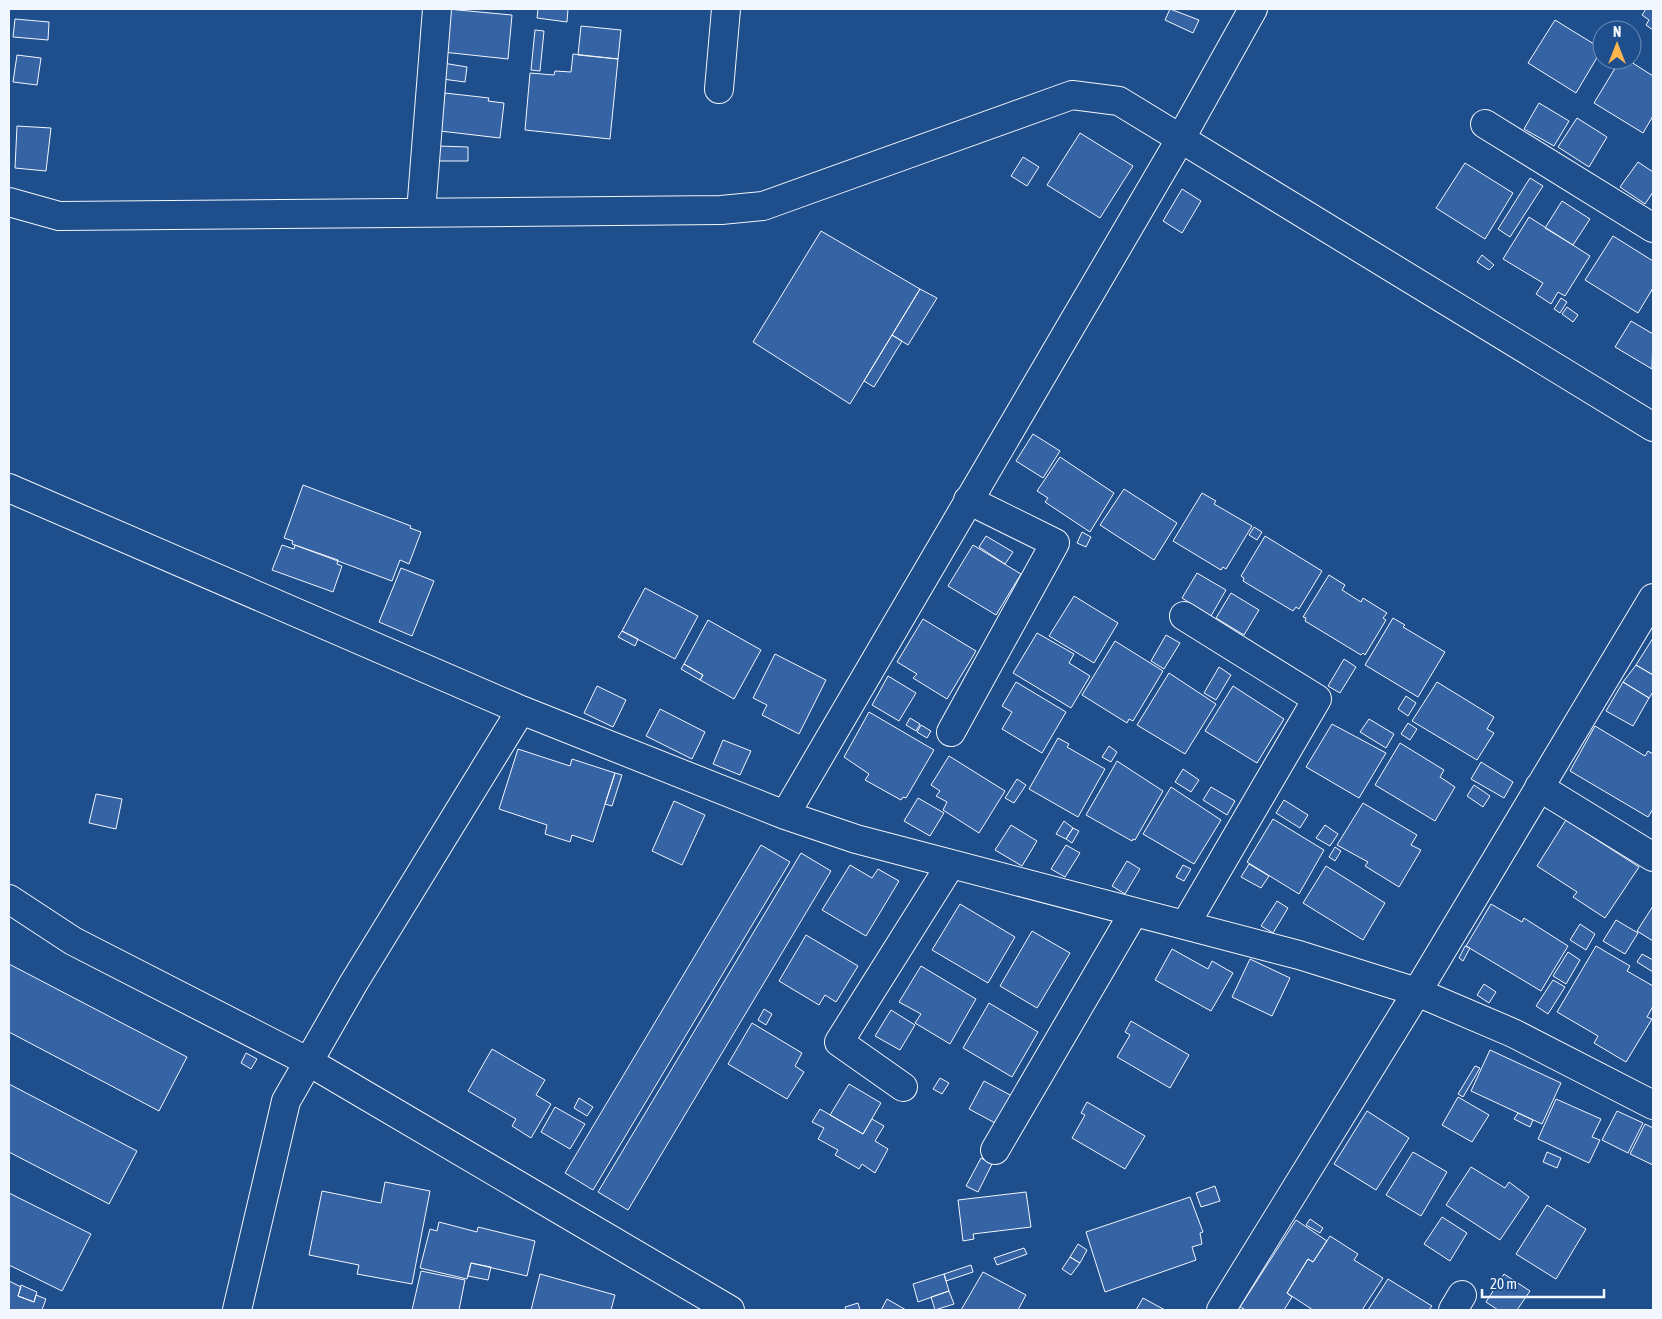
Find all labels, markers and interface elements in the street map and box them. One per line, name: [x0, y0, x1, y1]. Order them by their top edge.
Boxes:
north arrow: [1592, 20, 1642, 70]
text: N: [1613, 24, 1621, 40]
scale bar: [1482, 1266, 1604, 1298]
text: 20 m: [1490, 1275, 1517, 1292]

